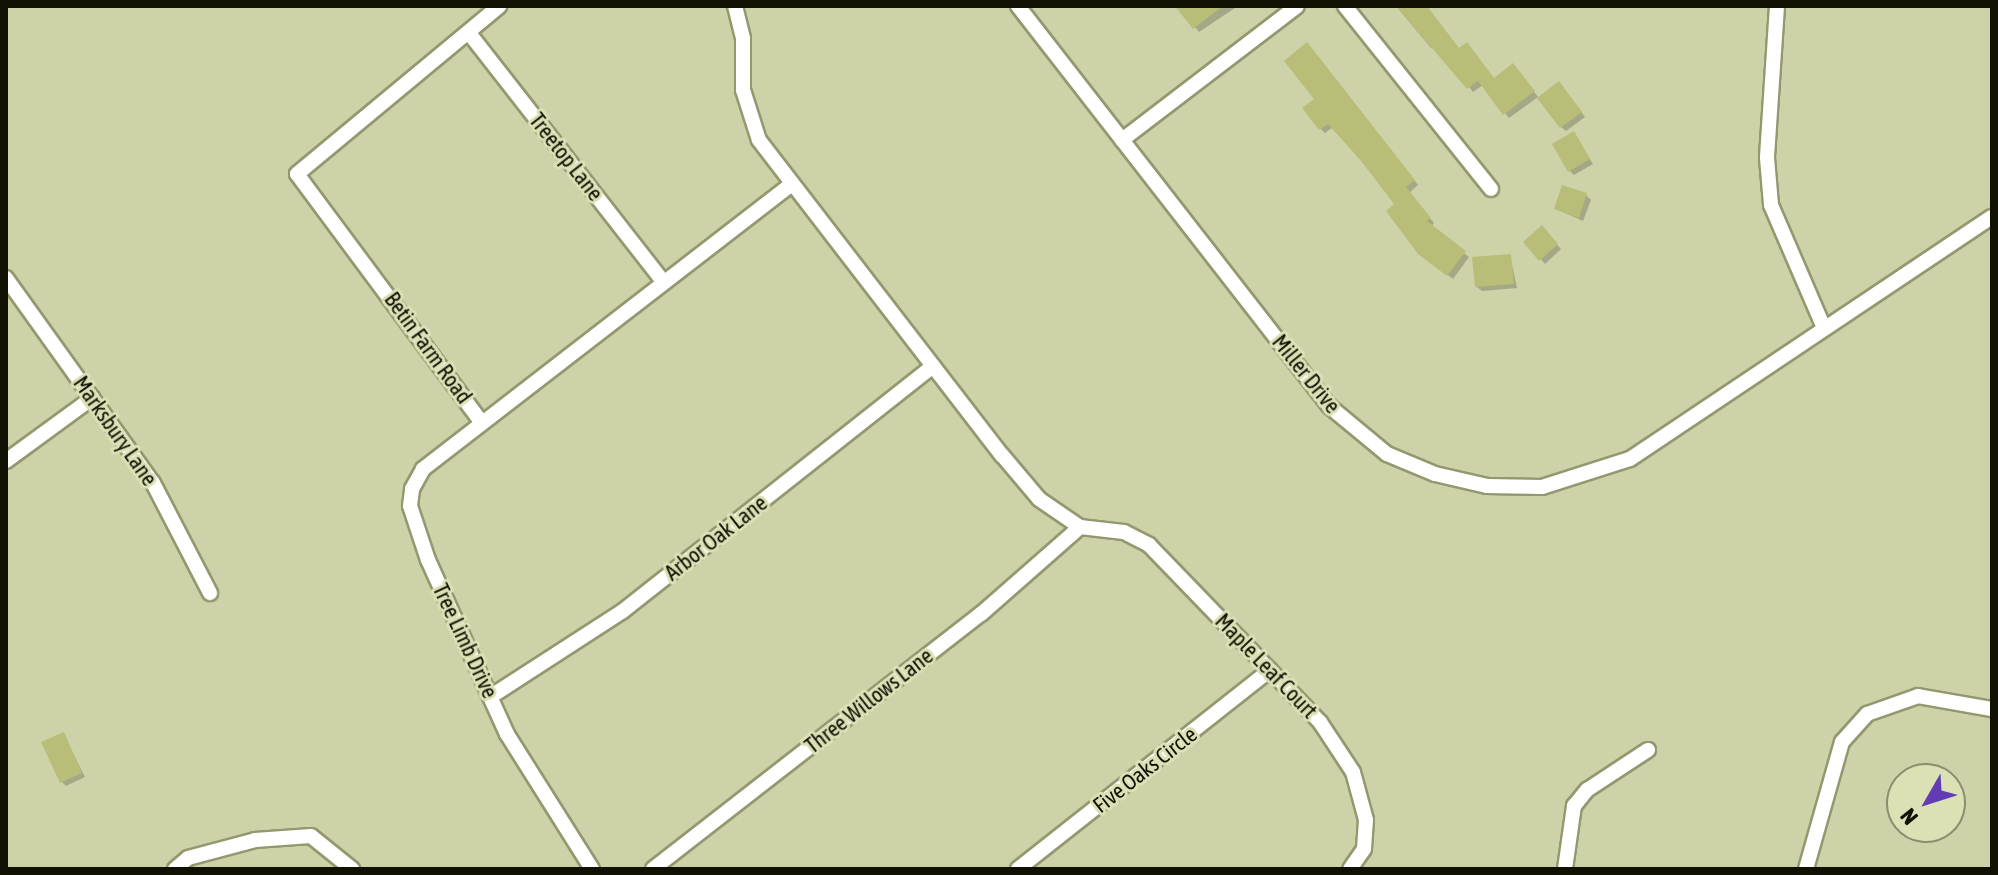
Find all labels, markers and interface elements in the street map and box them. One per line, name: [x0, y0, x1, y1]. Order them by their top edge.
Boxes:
street label: Treetop Lane: [524, 108, 608, 206]
street label: Betin Farm Road: [379, 287, 477, 409]
street label: Miller Drive: [1266, 329, 1346, 419]
street label: Marksbury Lane: [67, 371, 163, 491]
street label: Arbor Oak Lane: [660, 490, 772, 586]
street label: Tree Limb Drive: [427, 580, 503, 702]
street label: Maple Leaf Court: [1210, 608, 1322, 724]
street label: Three Willows Lane: [800, 643, 938, 759]
street label: Five Oaks Circle: [1088, 721, 1202, 819]
north arrow: [1886, 763, 1966, 843]
text: N: [1895, 804, 1923, 830]

